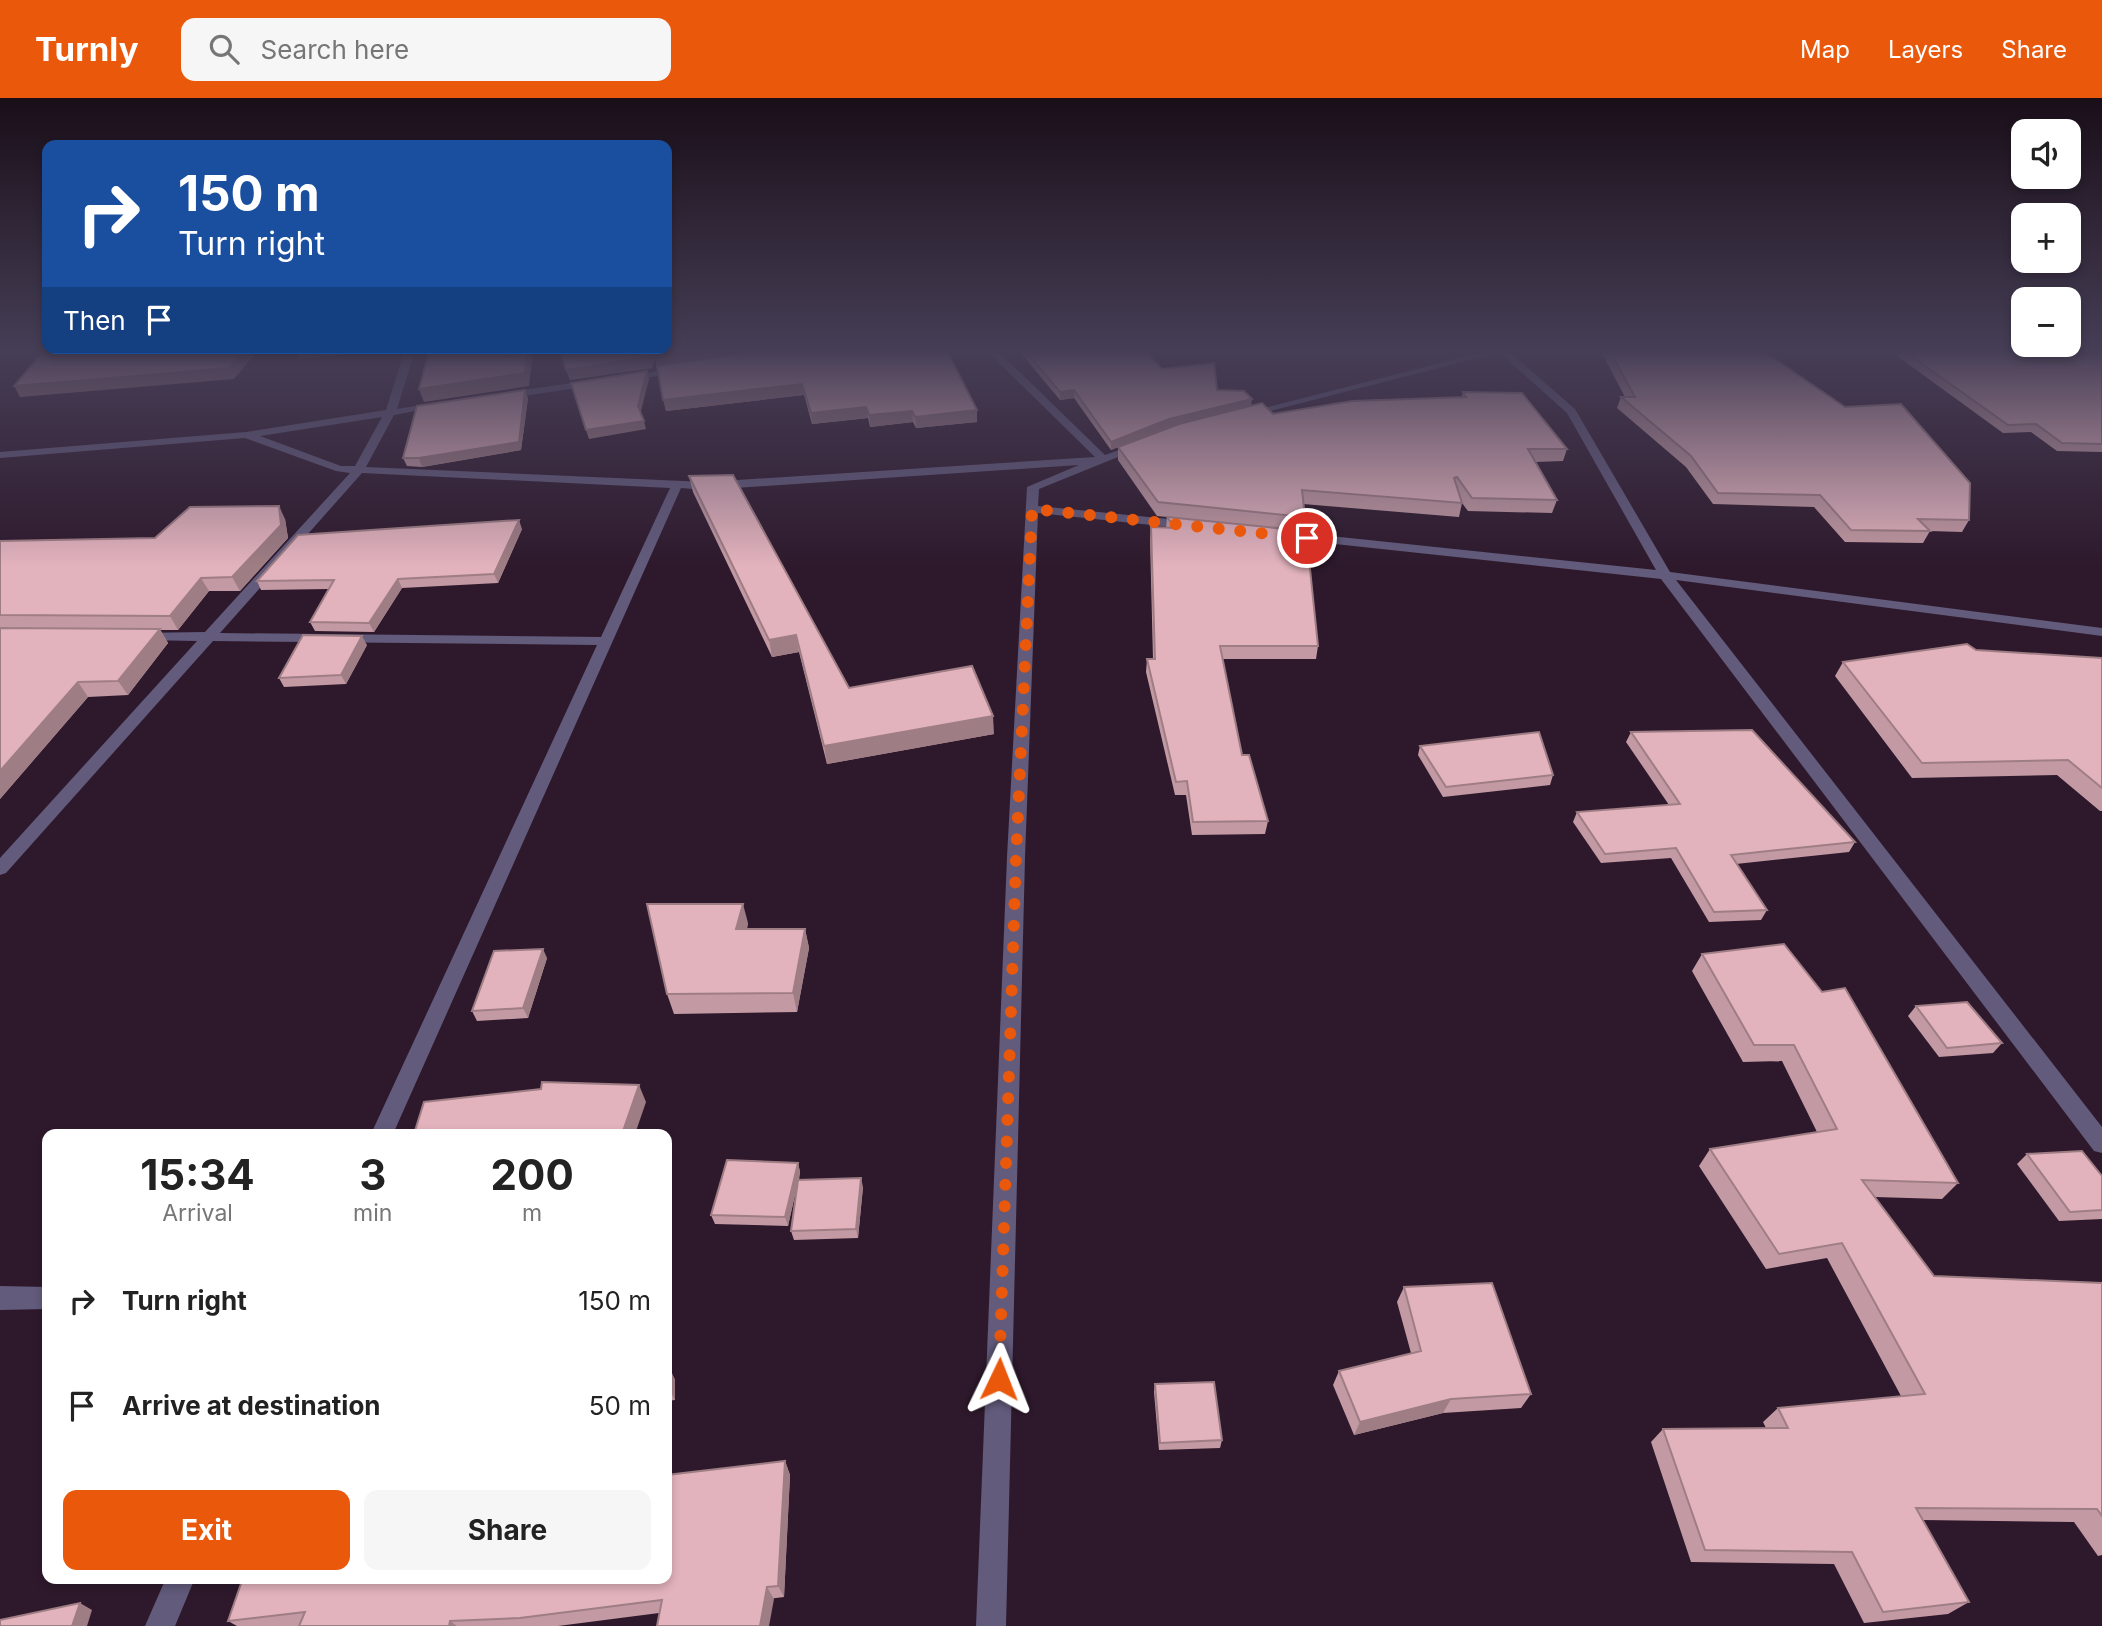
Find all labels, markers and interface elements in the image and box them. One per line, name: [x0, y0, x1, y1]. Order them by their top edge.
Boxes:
search box: [181, 18, 671, 81]
text: Turnly: [35, 29, 139, 69]
icon: search: [205, 30, 243, 68]
text: Search here: [261, 34, 409, 65]
text: Map: [1800, 35, 1850, 64]
text: Layers: [1888, 35, 1963, 64]
text: Share: [2001, 35, 2067, 64]
map controls: [2011, 119, 2081, 357]
button: sound: [2011, 119, 2081, 189]
text: 150 m: [178, 164, 320, 223]
icon: right: [63, 168, 154, 259]
button: +: [2011, 203, 2081, 273]
text: Turn right: [178, 224, 325, 263]
button: −: [2011, 287, 2081, 357]
icon: arrive: [140, 301, 178, 339]
text: Then: [63, 305, 126, 336]
pin: [1277, 508, 1337, 568]
icon: arrive: [1288, 519, 1326, 557]
text: 15:34: [140, 1149, 255, 1200]
text: 3: [359, 1149, 386, 1200]
text: 200: [491, 1149, 574, 1200]
text: Arrival: [162, 1199, 233, 1227]
text: min: [353, 1199, 392, 1227]
text: m: [522, 1199, 542, 1227]
icon: right: [63, 1282, 101, 1320]
text: Turn right: [122, 1285, 247, 1316]
text: 150 m: [578, 1285, 651, 1316]
position arrow: [962, 1342, 1036, 1416]
icon: arrive: [63, 1387, 101, 1425]
text: Arrive at destination: [122, 1390, 381, 1421]
text: 50 m: [589, 1390, 651, 1421]
button: Exit: [63, 1490, 350, 1570]
button: Share: [364, 1490, 651, 1570]

